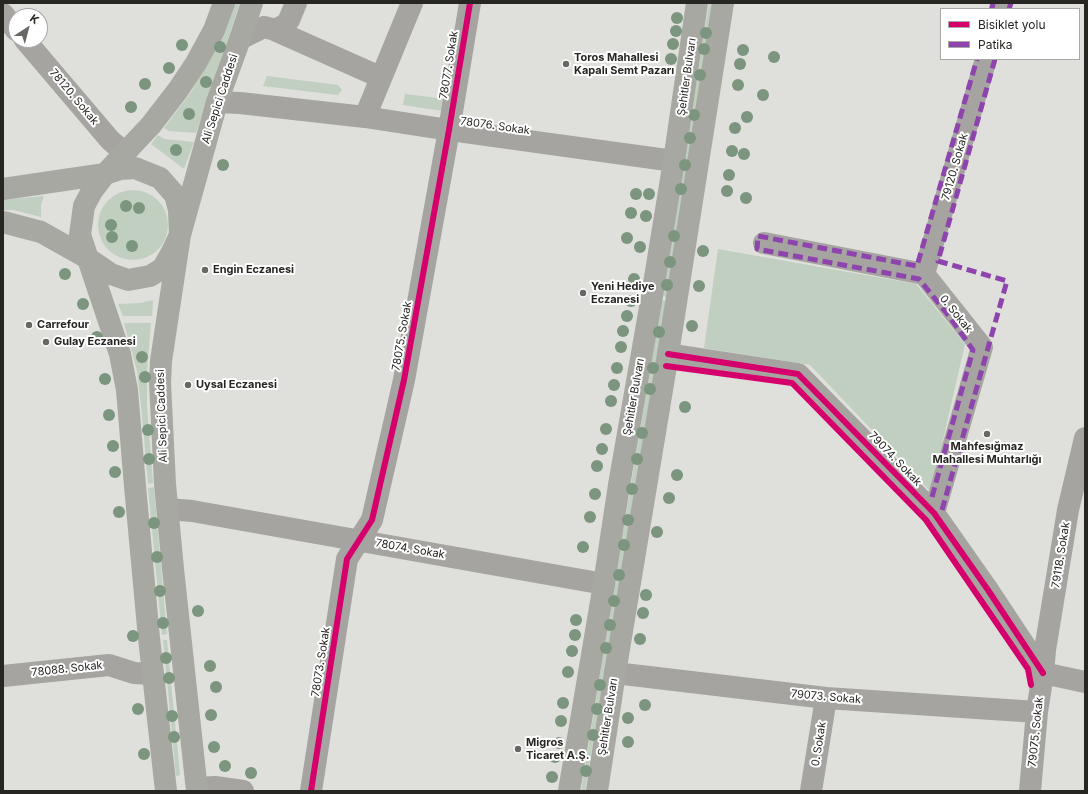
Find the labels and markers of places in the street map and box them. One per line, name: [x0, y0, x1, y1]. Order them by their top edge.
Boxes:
place label: Toros Mahallesi Kapalı Semt Pazarı: [574, 51, 674, 77]
marker: Toros Mahallesi Kapalı Semt Pazarı: [561, 59, 571, 69]
place label: Engin Eczanesi: [213, 263, 294, 277]
marker: Engin Eczanesi: [200, 265, 210, 275]
place label: Yeni Hediye Eczanesi: [591, 280, 654, 306]
marker: Yeni Hediye Eczanesi: [578, 288, 588, 298]
place label: Carrefour: [37, 318, 89, 332]
marker: Carrefour: [24, 320, 34, 330]
place label: Gulay Eczanesi: [54, 335, 136, 349]
marker: Gulay Eczanesi: [41, 337, 51, 347]
place label: Uysal Eczanesi: [196, 378, 277, 392]
marker: Uysal Eczanesi: [183, 380, 193, 390]
marker: Mahfesığmaz Mahallesi Muhtarlığı: [982, 429, 992, 439]
place label: Mahfesığmaz Mahallesi Muhtarlığı: [932, 440, 1042, 466]
place label: Migros Ticaret A.Ş.: [526, 736, 589, 762]
marker: Migros Ticaret A.Ş.: [513, 744, 523, 754]

